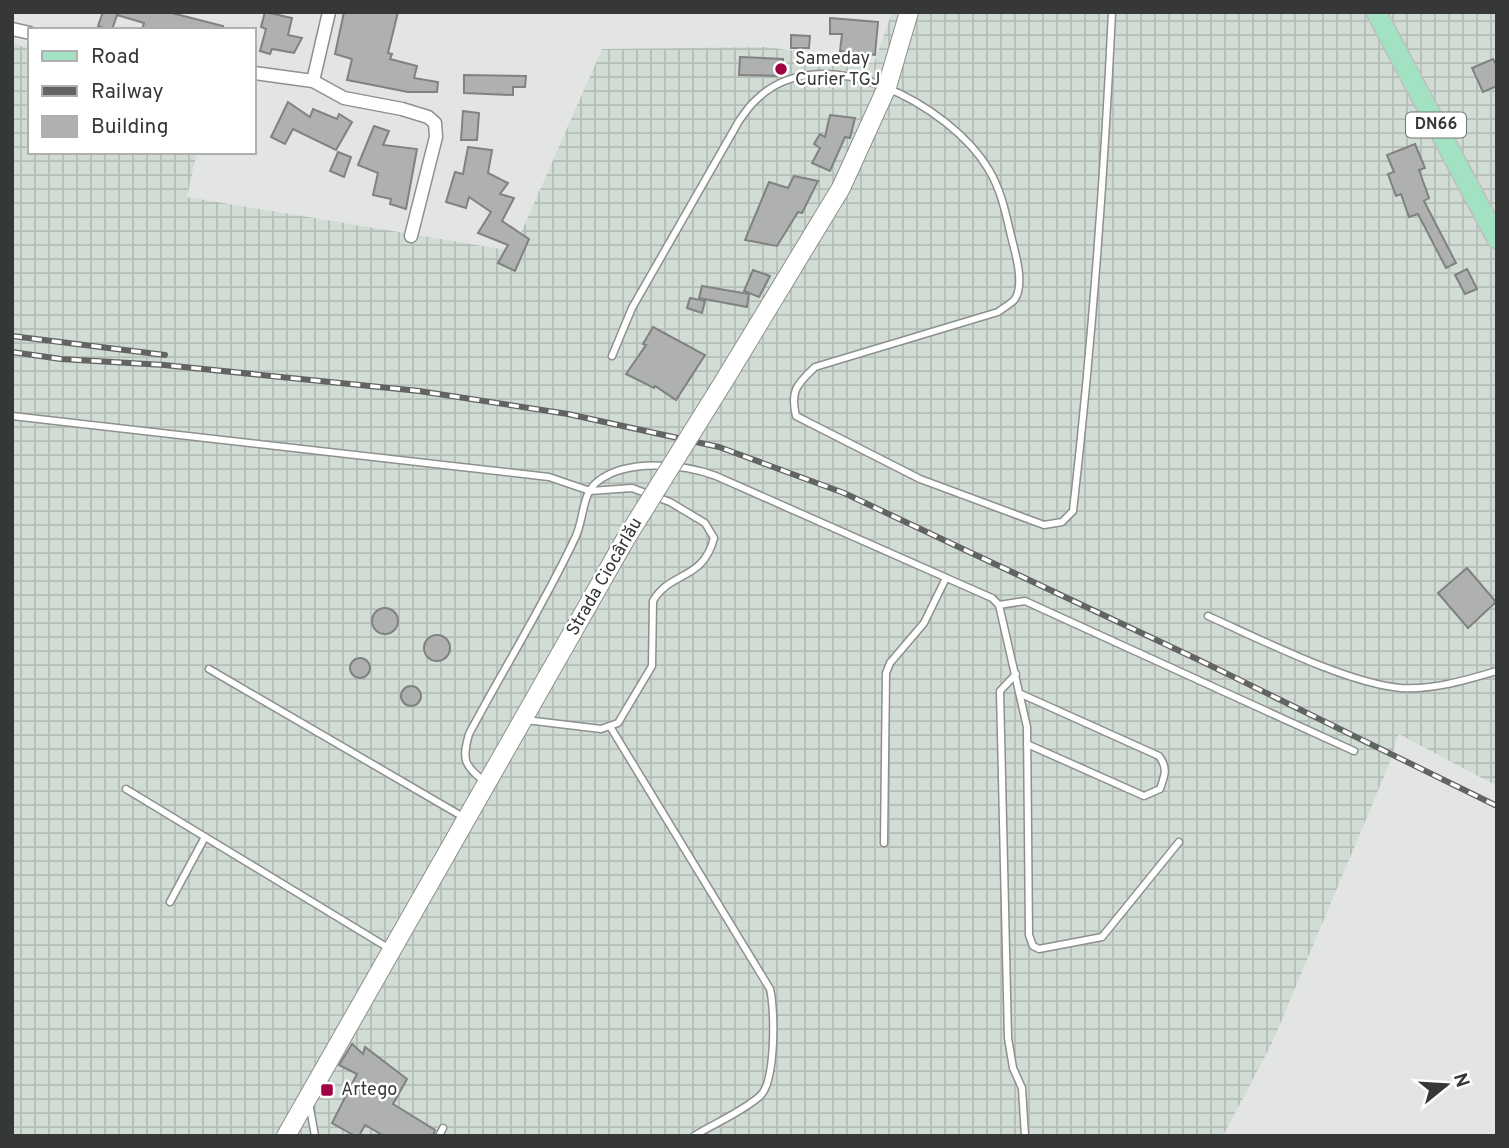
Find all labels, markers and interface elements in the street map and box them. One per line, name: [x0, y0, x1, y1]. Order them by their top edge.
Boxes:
legend: [28, 28, 256, 154]
text: Road: [91, 44, 140, 71]
place label: Sameday Curier TGJ: [795, 48, 881, 92]
marker: Sameday Curier TGJ: [773, 61, 789, 77]
text: Railway: [91, 79, 164, 106]
road number: DN66: [1406, 113, 1466, 138]
text: Building: [91, 114, 169, 141]
street label: Strada Ciocârlău: [562, 514, 648, 640]
north arrow: [1411, 1050, 1481, 1120]
text: N: [1447, 1070, 1474, 1091]
place label: Artego: [341, 1079, 397, 1102]
marker: Artego: [319, 1082, 335, 1098]

